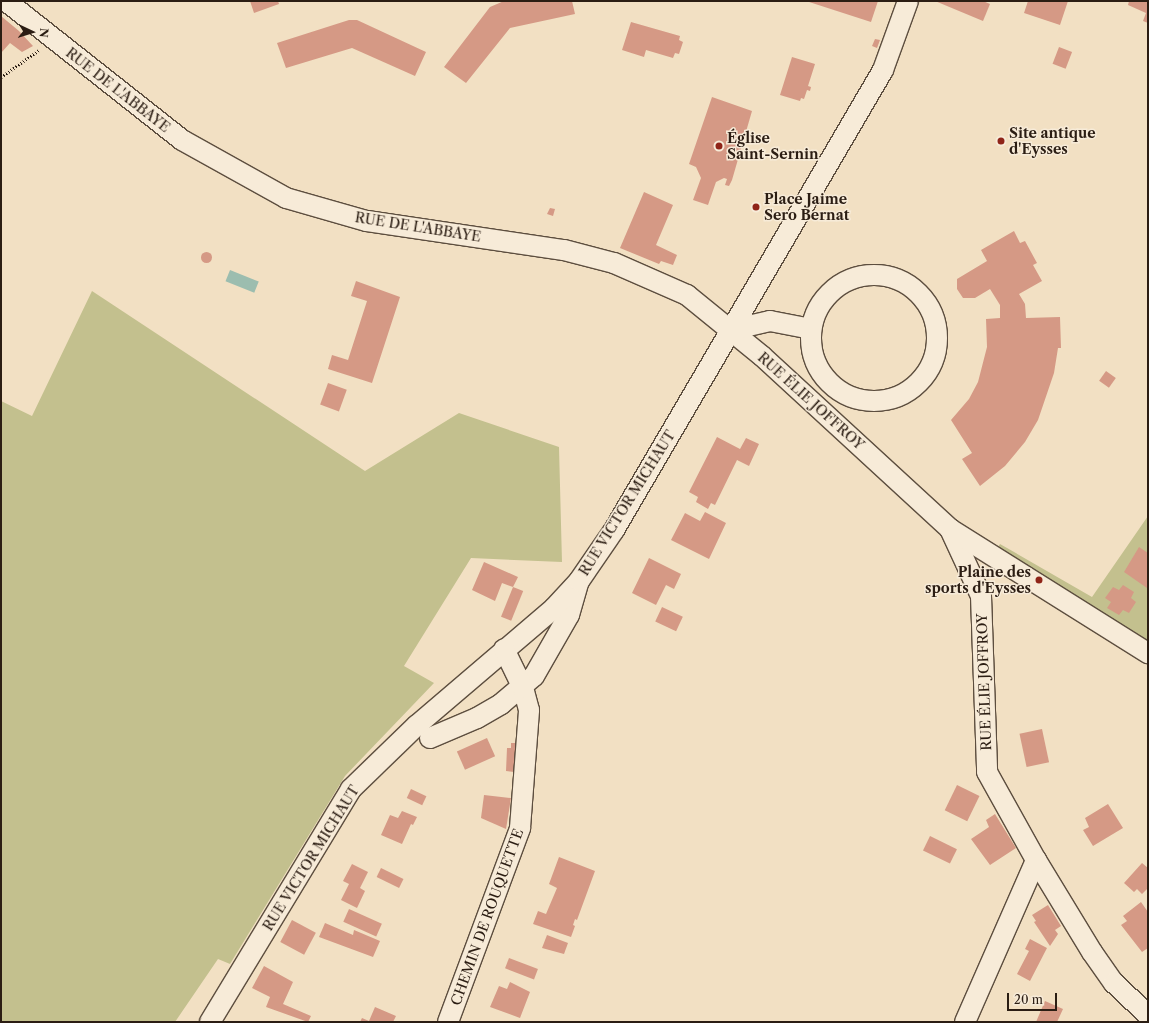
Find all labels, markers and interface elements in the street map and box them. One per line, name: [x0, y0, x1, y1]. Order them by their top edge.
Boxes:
north arrow: [12, 12, 52, 52]
text: N: [37, 28, 51, 38]
street label: RUE DE L'ABBAYE: [63, 44, 173, 136]
place label: Site antique d'Eysses: [1009, 125, 1096, 158]
place label: Église Saint-Sernin: [727, 130, 819, 162]
marker: Site antique d'Eysses: [996, 136, 1006, 146]
marker: Église Saint-Sernin: [714, 141, 724, 151]
place label: Place Jaime Sero Bernat: [764, 191, 849, 224]
marker: Place Jaime Sero Bernat: [751, 202, 761, 212]
street label: RUE DE L'ABBAYE: [354, 209, 482, 245]
street label: RUE ÉLIE JOFFROY: [754, 349, 868, 453]
street label: RUE VICTOR MICHAUT: [575, 427, 679, 579]
place label: Plaine des sports d'Eysses: [925, 564, 1031, 596]
marker: Plaine des sports d'Eysses: [1034, 575, 1044, 585]
street label: RUE ÉLIE JOFFROY: [973, 613, 995, 751]
street label: RUE VICTOR MICHAUT: [259, 782, 363, 934]
street label: CHEMIN DE ROUQUETTE: [447, 826, 527, 1008]
scale bar: [1009, 985, 1059, 1011]
text: 20 m: [1014, 992, 1043, 1007]

